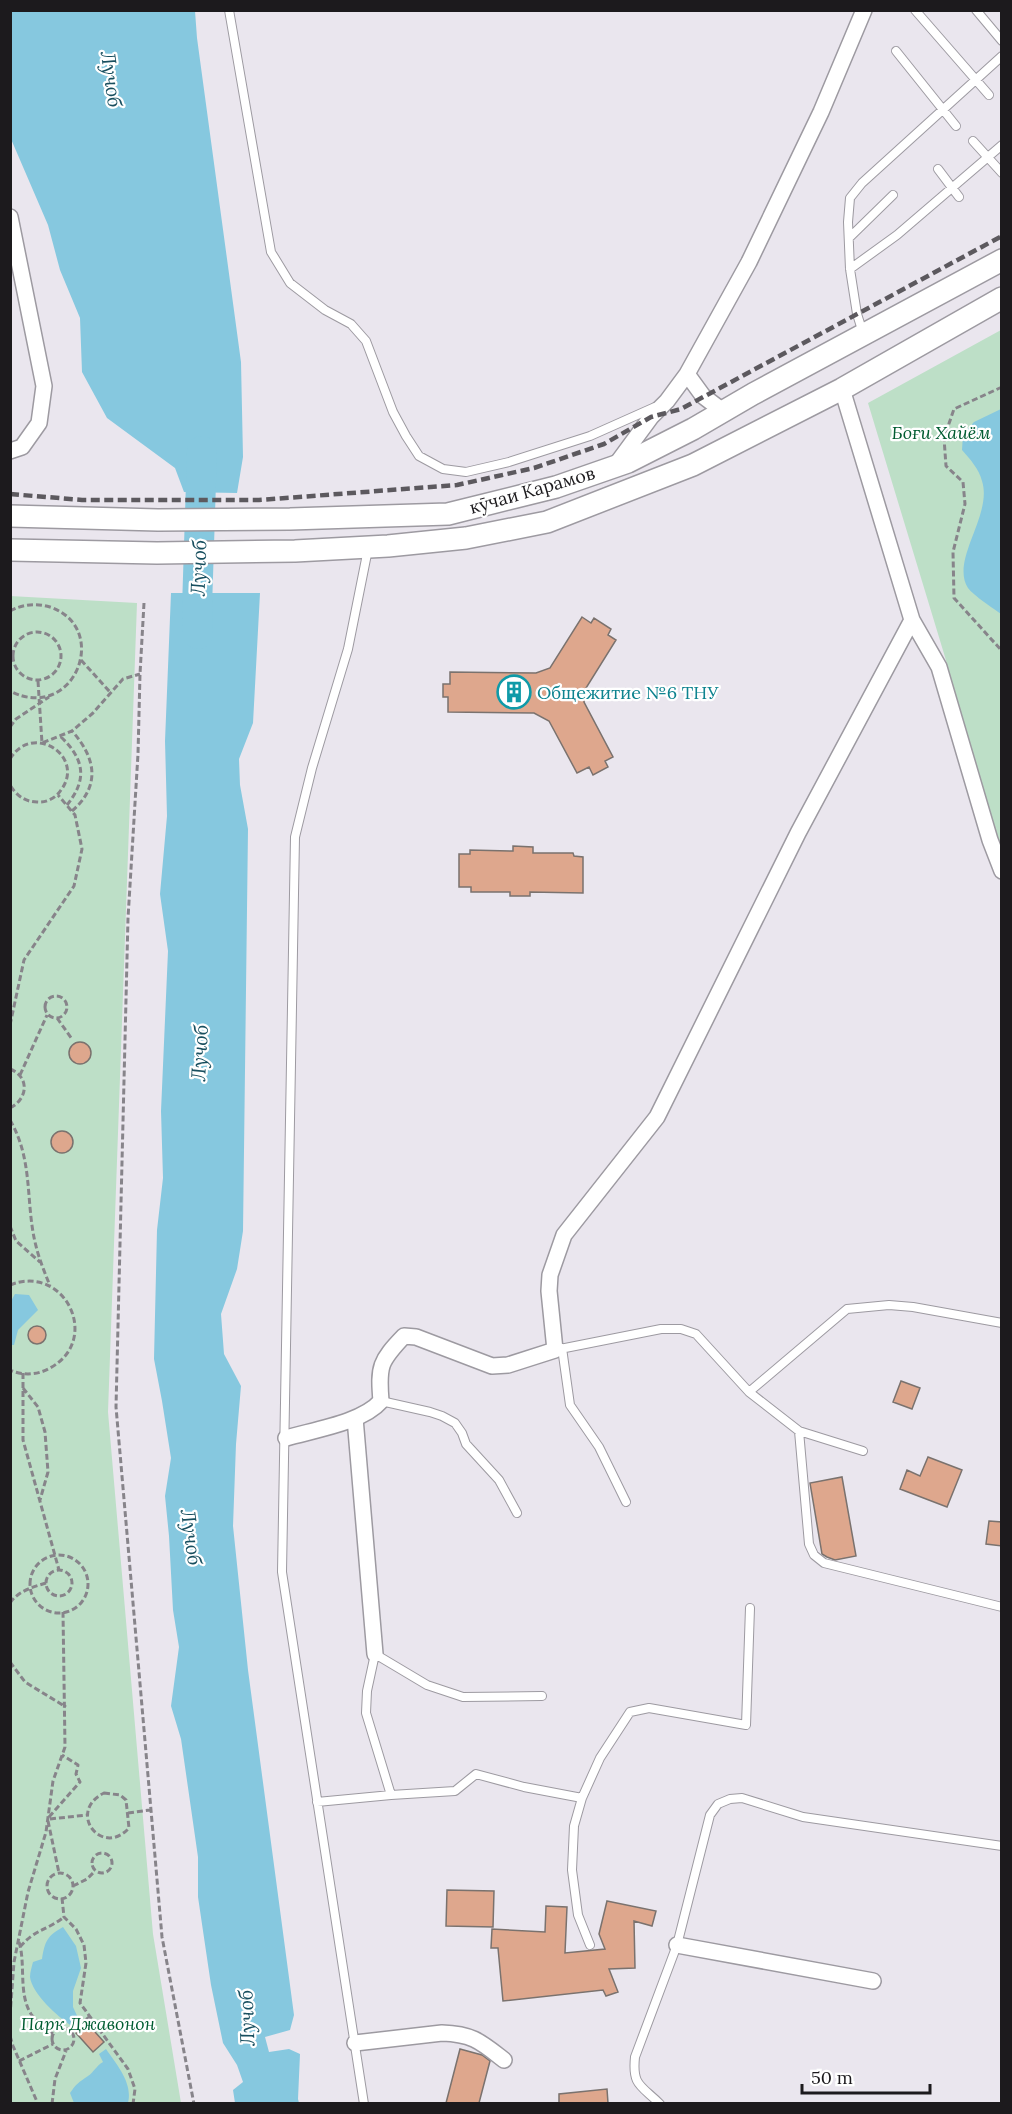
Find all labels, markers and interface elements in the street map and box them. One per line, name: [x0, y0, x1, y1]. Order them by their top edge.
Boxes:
water label: Лучоб: [96, 49, 128, 109]
park label: Боғи Хайём: [891, 421, 991, 444]
street label: кӯчаи Карамов: [467, 461, 597, 519]
water label: Лучоб: [185, 539, 211, 597]
building icon: Общежитие №6 ТНУ: [496, 674, 532, 710]
place label: Общежитие №6 ТНУ: [537, 681, 719, 704]
water label: Лучоб: [185, 1024, 213, 1082]
water label: Лучоб: [176, 1507, 208, 1567]
water label: Лучоб: [233, 1989, 259, 2047]
park label: Парк Джавонон: [21, 2012, 156, 2035]
scale bar: [802, 2057, 930, 2095]
text: 50 m: [811, 2066, 853, 2089]

